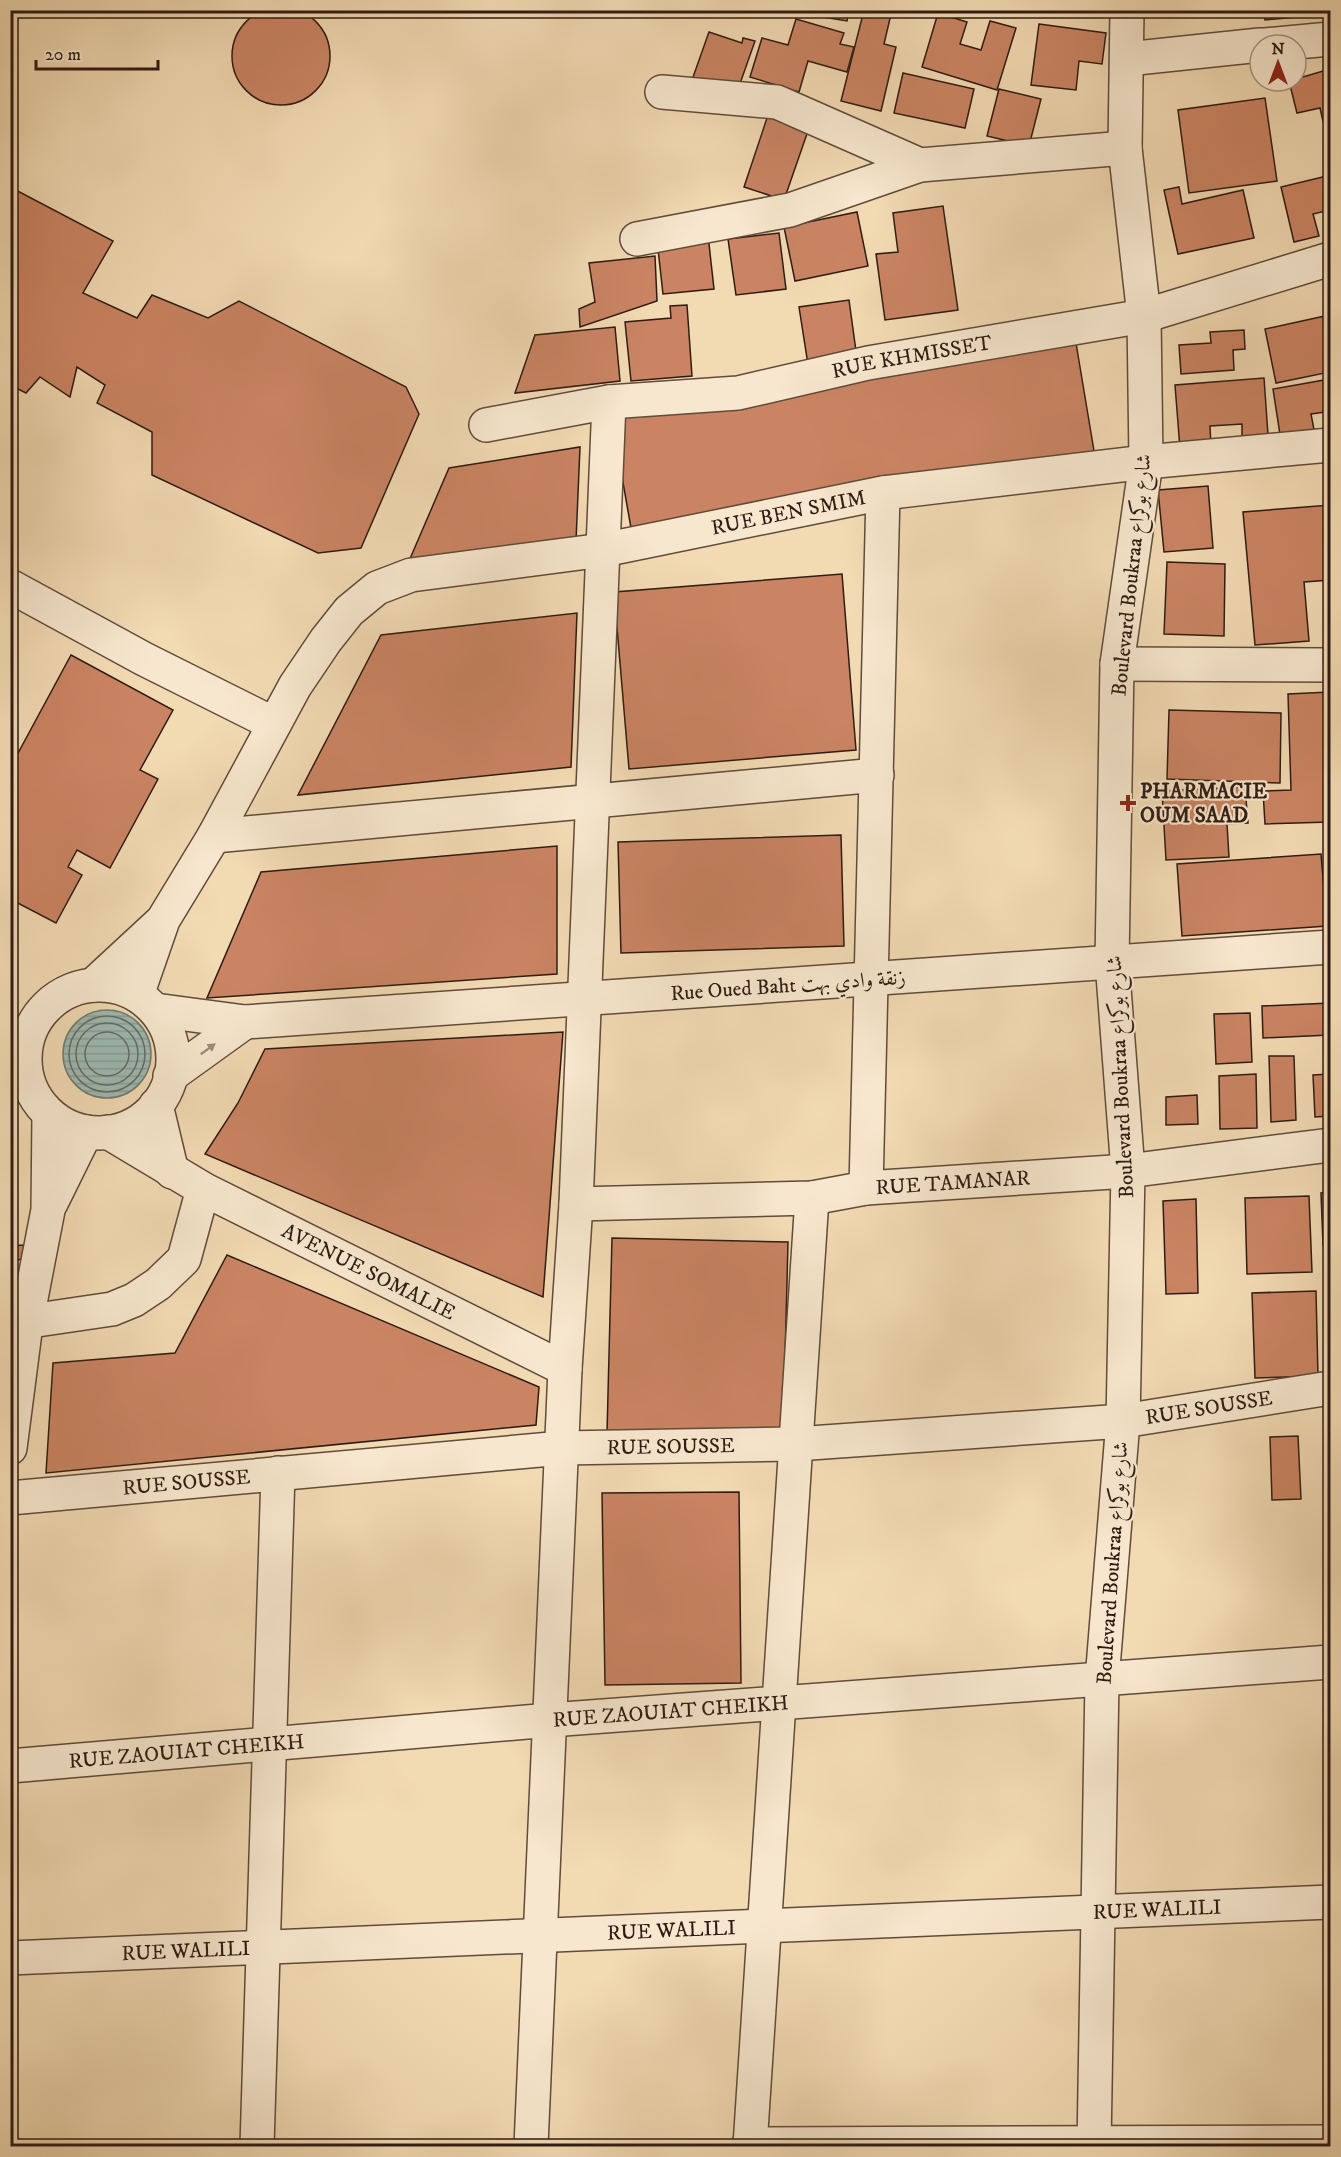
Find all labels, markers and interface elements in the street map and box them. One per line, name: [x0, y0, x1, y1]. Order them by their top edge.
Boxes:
scale bar: [36, 33, 158, 71]
north arrow: [1248, 33, 1308, 93]
text: N: [1271, 39, 1285, 59]
text: 20 m: [45, 44, 81, 66]
street label: RUE KHMISSET: [829, 330, 994, 385]
street label: Boulevard Boukraa شارع بوكراع: [1106, 453, 1162, 698]
street label: RUE BEN SMIM: [709, 485, 868, 542]
place label: PHARMACIE OUM SAAD: [1140, 779, 1267, 829]
marker: PHARMACIE OUM SAAD: [1121, 796, 1135, 810]
street label: Boulevard Boukraa شارع بوكراع: [1102, 955, 1144, 1199]
street label: Rue Oued Baht زنقة وادي بهت: [670, 965, 907, 1009]
one-way arrow: [200, 1044, 215, 1056]
street label: RUE TAMANAR: [875, 1165, 1031, 1201]
street label: AVENUE SOMALIE: [277, 1218, 460, 1327]
street label: RUE SOUSSE: [1144, 1385, 1274, 1431]
street label: RUE SOUSSE: [606, 1433, 735, 1461]
street label: Boulevard Boukraa شارع بوكراع: [1092, 1441, 1138, 1686]
street label: RUE SOUSSE: [121, 1464, 252, 1502]
street label: RUE ZAOUIAT CHEIKH: [552, 1690, 790, 1734]
street label: RUE ZAOUIAT CHEIKH: [68, 1729, 305, 1775]
street label: RUE WALILI: [1092, 1895, 1222, 1926]
street label: RUE WALILI: [607, 1915, 736, 1947]
street label: RUE WALILI: [121, 1936, 251, 1967]

